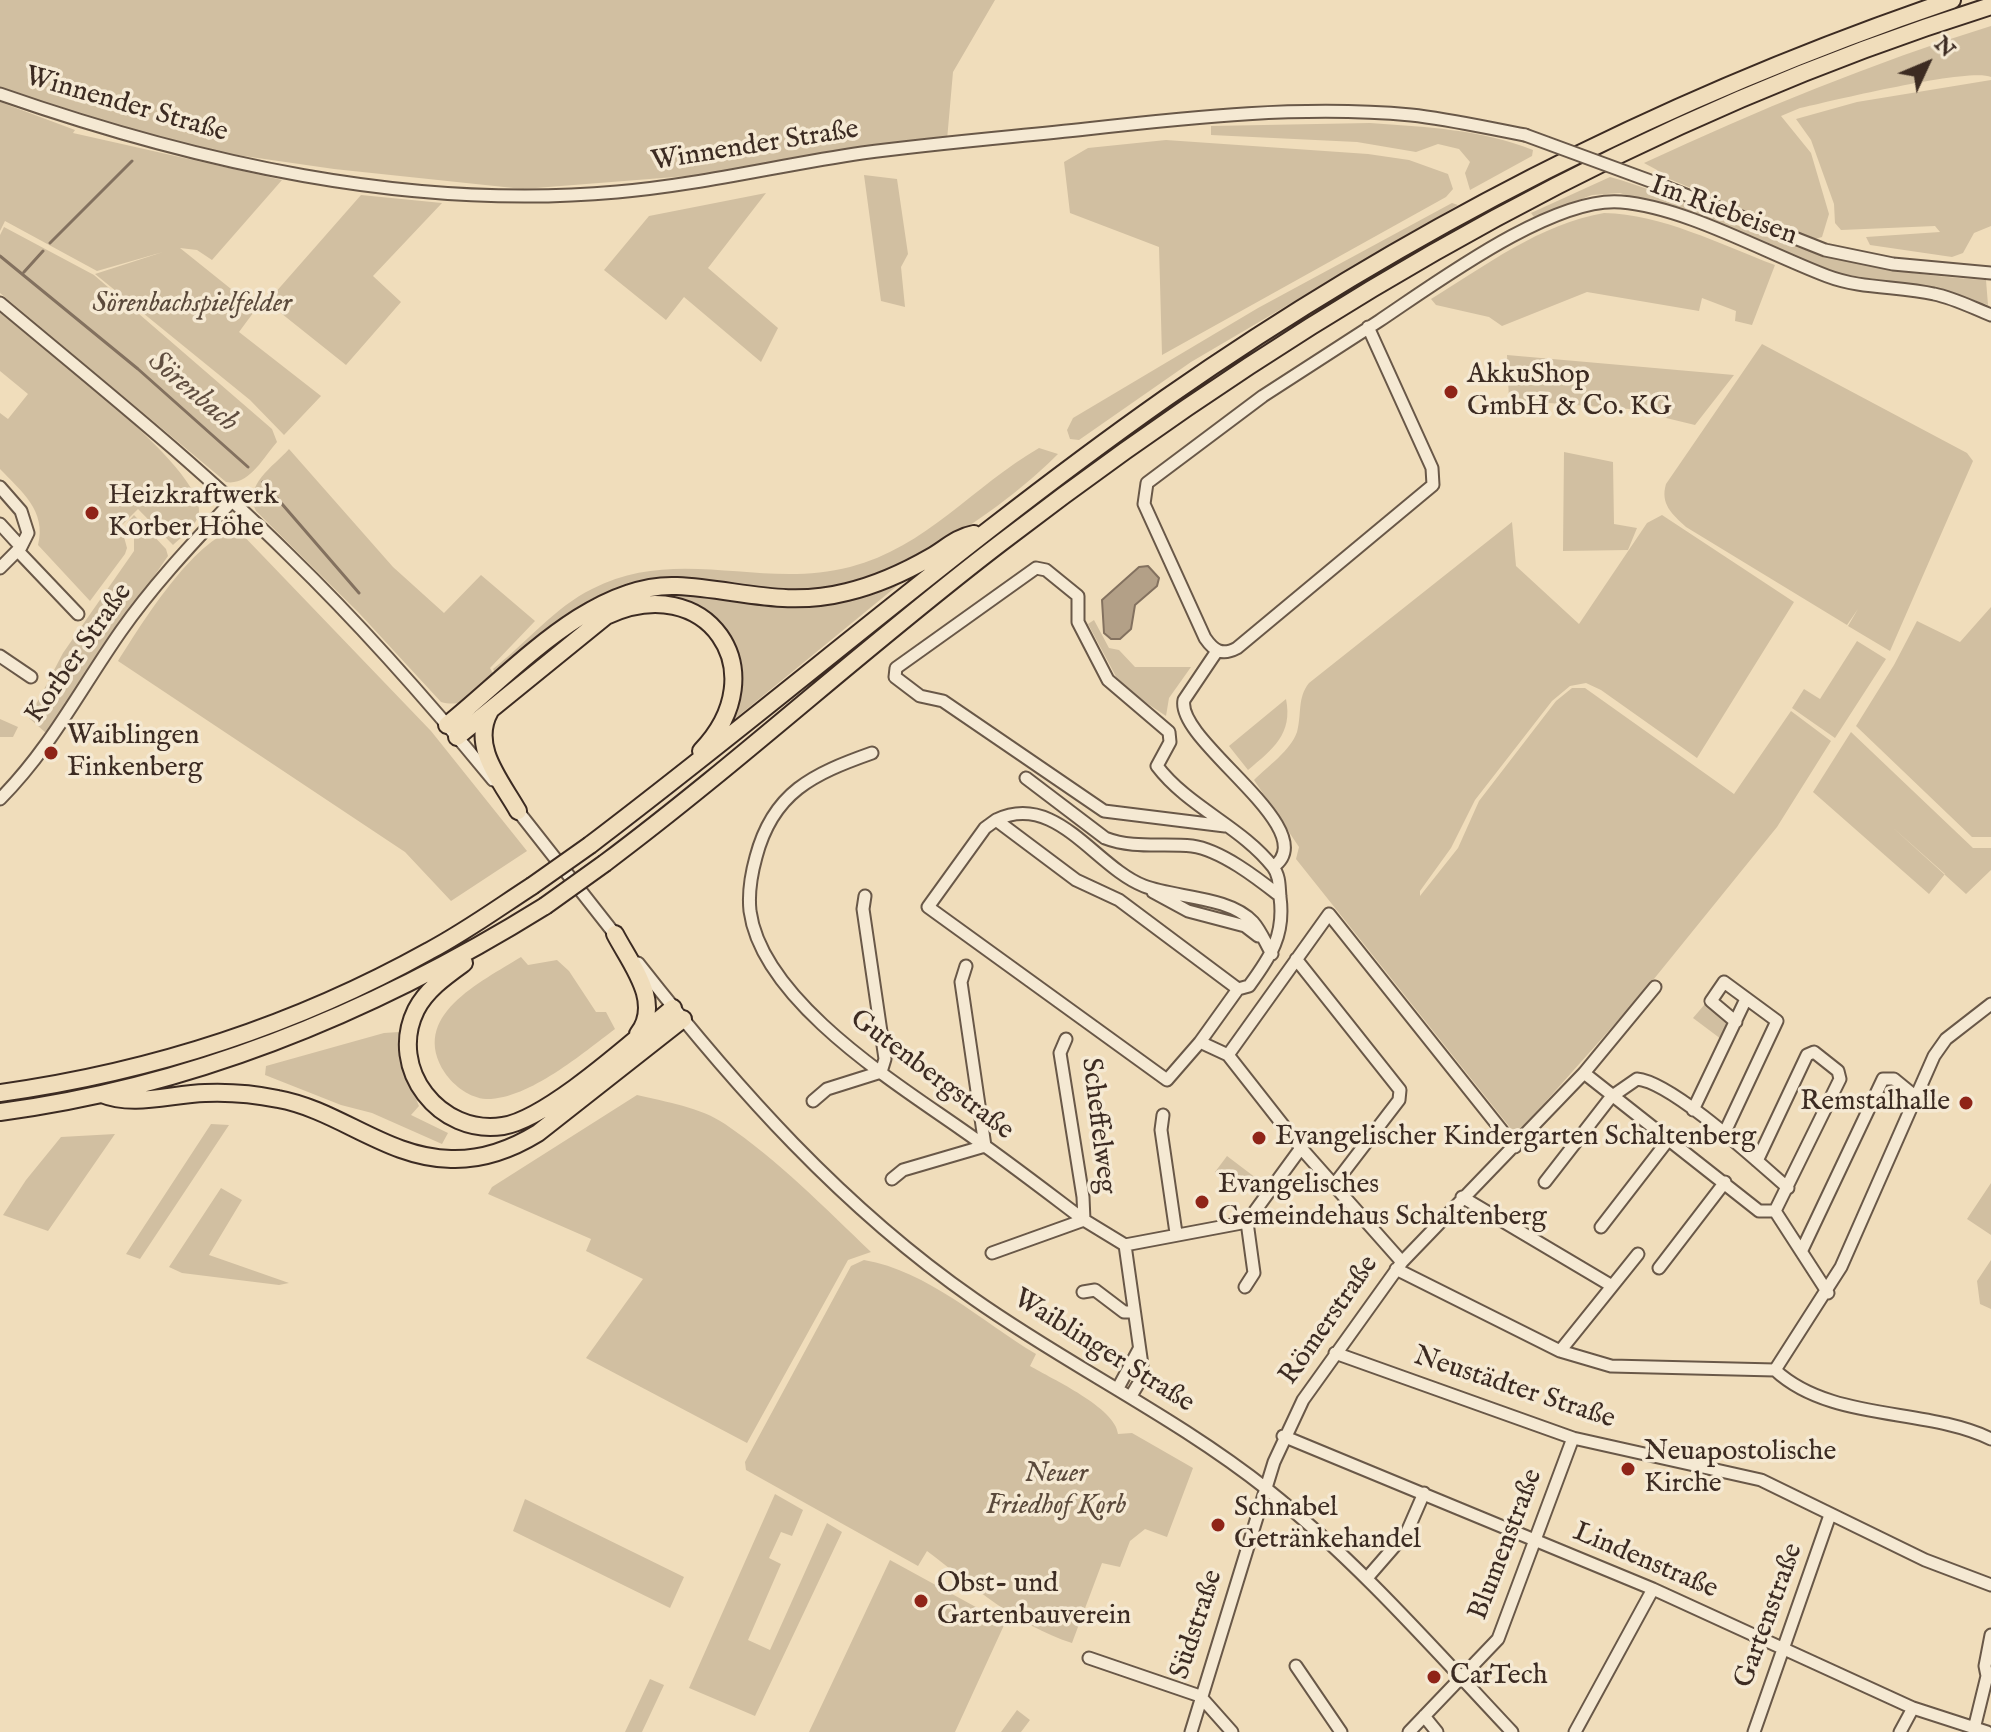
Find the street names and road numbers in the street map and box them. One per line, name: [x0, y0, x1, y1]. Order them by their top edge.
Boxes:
street label: Winnender Straße: [21, 61, 231, 151]
street label: Winnender Straße: [649, 114, 861, 180]
street label: Im Riebeisen: [1645, 170, 1801, 254]
street label: Korber Straße: [19, 577, 141, 731]
street label: Gutenbergstraße: [842, 1003, 1020, 1149]
street label: Scheffelweg: [1072, 1056, 1122, 1196]
street label: Römerstraße: [1273, 1250, 1387, 1392]
street label: Waiblinger Straße: [1006, 1283, 1200, 1421]
street label: Neustädter Straße: [1409, 1341, 1619, 1437]
street label: Blumenstraße: [1463, 1465, 1551, 1625]
street label: Lindenstraße: [1567, 1516, 1723, 1608]
street label: Gartenstraße: [1728, 1539, 1812, 1693]
street label: Südstraße: [1165, 1566, 1231, 1684]

